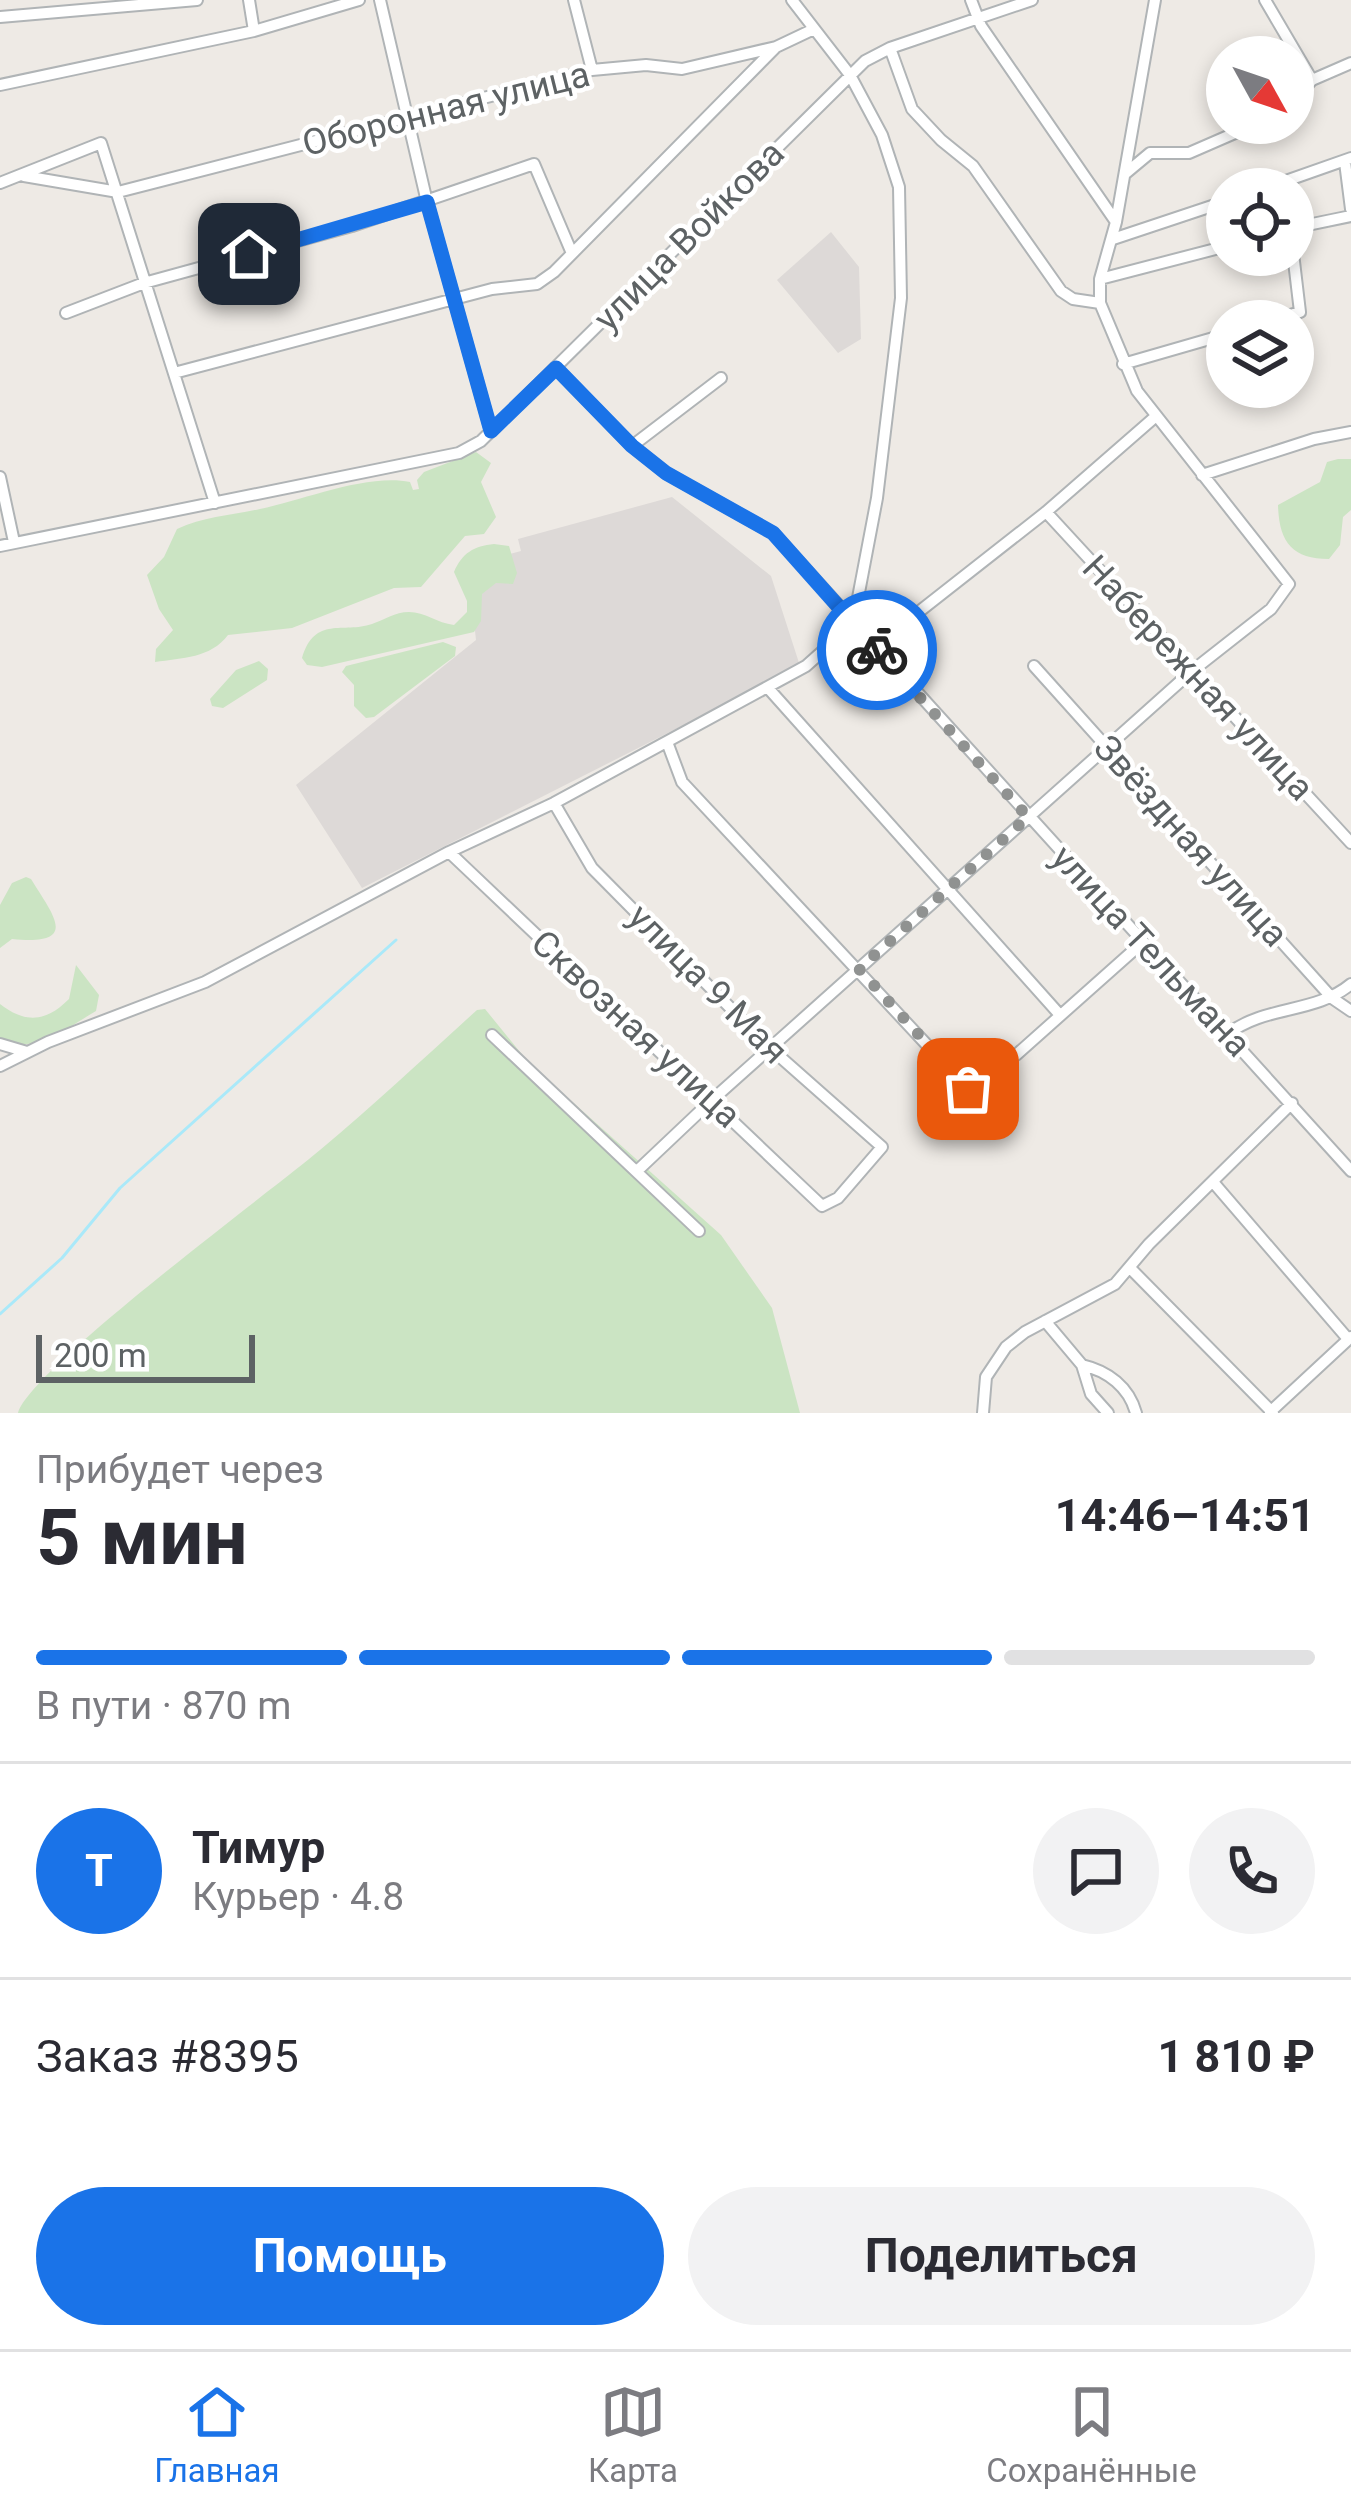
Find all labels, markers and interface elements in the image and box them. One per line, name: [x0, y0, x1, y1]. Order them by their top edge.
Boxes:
north arrow: [1206, 36, 1314, 144]
map controls: [1206, 36, 1314, 408]
street label: Оборонная улица: [298, 53, 594, 165]
street label: улица Войкова: [585, 132, 793, 340]
button: locate: [1206, 168, 1314, 276]
pin: [198, 203, 300, 305]
icon: home: [216, 221, 282, 287]
button: layers: [1206, 300, 1314, 408]
street label: Набережная улица: [1074, 547, 1322, 809]
courier: [817, 590, 937, 710]
icon: bike: [844, 617, 910, 683]
street label: Звёздная улица: [1085, 727, 1297, 955]
street label: улица Тельмана: [1043, 837, 1259, 1065]
street label: улица 9 Мая: [620, 896, 796, 1072]
street label: Сквозная улица: [523, 922, 749, 1136]
pin: [917, 1038, 1019, 1140]
icon: bag: [935, 1056, 1001, 1122]
scale bar: [36, 1329, 255, 1382]
text: 200 m: [54, 1336, 147, 1375]
text: Прибудет через: [36, 1447, 324, 1493]
text: 14:46–14:51: [1055, 1489, 1315, 1542]
text: 5 мин: [36, 1492, 248, 1583]
text: В пути · 870 m: [36, 1683, 291, 1729]
button: chat: [1033, 1808, 1159, 1934]
button: phone: [1189, 1808, 1315, 1934]
text: Тимур: [192, 1821, 325, 1874]
text: Т: [85, 1844, 113, 1897]
text: Курьер · 4.8: [192, 1874, 404, 1920]
text: Заказ #8395: [36, 2030, 299, 2083]
text: 1 810 ₽: [1158, 2030, 1315, 2083]
button: Помощь: [36, 2187, 664, 2325]
button: Поделиться: [688, 2187, 1315, 2325]
tab: Главная: [154, 2379, 280, 2490]
tab: Карта: [588, 2379, 678, 2490]
tab: Сохранённые: [986, 2379, 1197, 2490]

